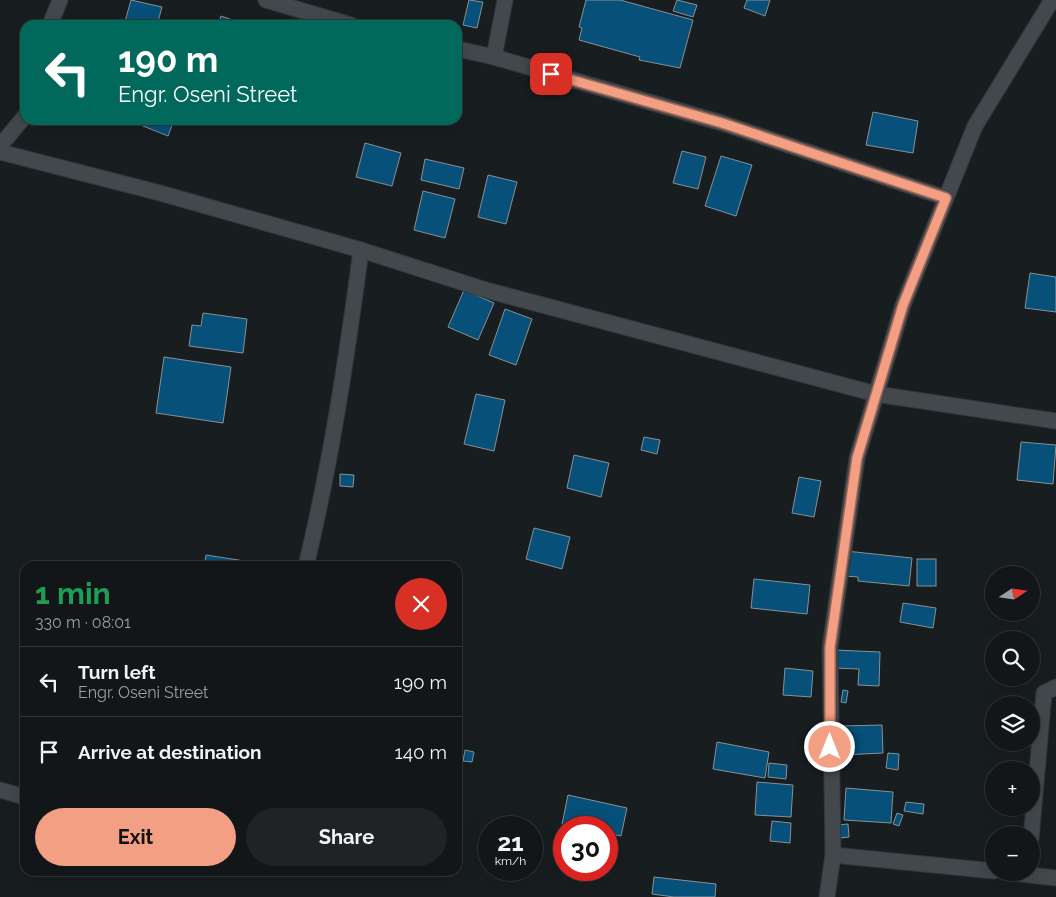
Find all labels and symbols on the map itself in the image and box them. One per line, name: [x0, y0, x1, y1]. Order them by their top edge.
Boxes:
pin: [530, 53, 572, 95]
north arrow: [985, 566, 1040, 621]
position arrow: [803, 720, 855, 772]
speed limit sign: 30: [553, 816, 618, 881]

